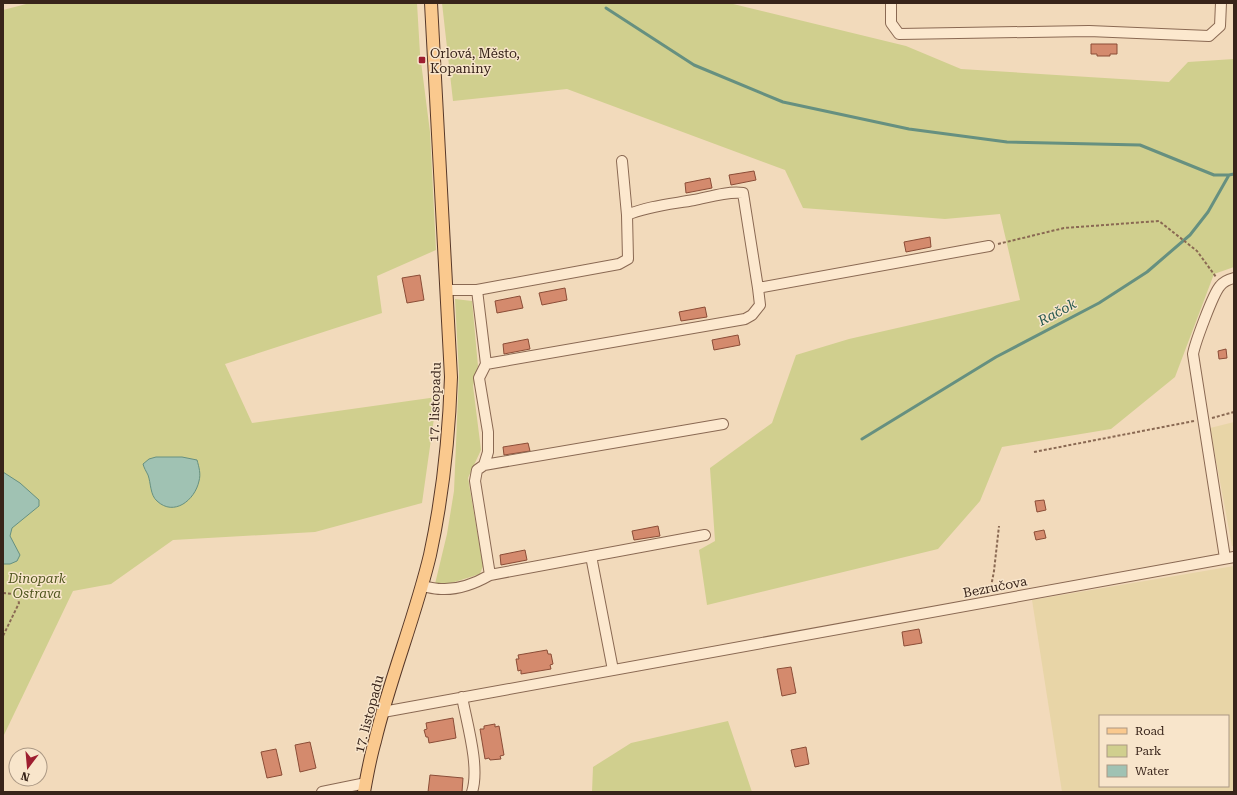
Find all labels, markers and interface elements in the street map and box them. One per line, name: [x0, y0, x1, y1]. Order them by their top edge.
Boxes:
place label: Orlová, Město, Kopaniny: [430, 46, 520, 76]
marker: Orlová, Město, Kopaniny: [417, 55, 427, 65]
water label: Račok: [1034, 295, 1079, 329]
street label: 17. listopadu: [426, 362, 444, 442]
park label: Dinopark Ostrava: [7, 571, 67, 601]
street label: Bezručova: [962, 573, 1028, 601]
street label: 17. listopadu: [351, 673, 387, 755]
legend: [1099, 715, 1229, 787]
text: Road: [1135, 724, 1165, 738]
text: Park: [1135, 744, 1162, 758]
north arrow: [8, 747, 48, 787]
text: Water: [1135, 764, 1169, 778]
text: N: [19, 769, 31, 784]

